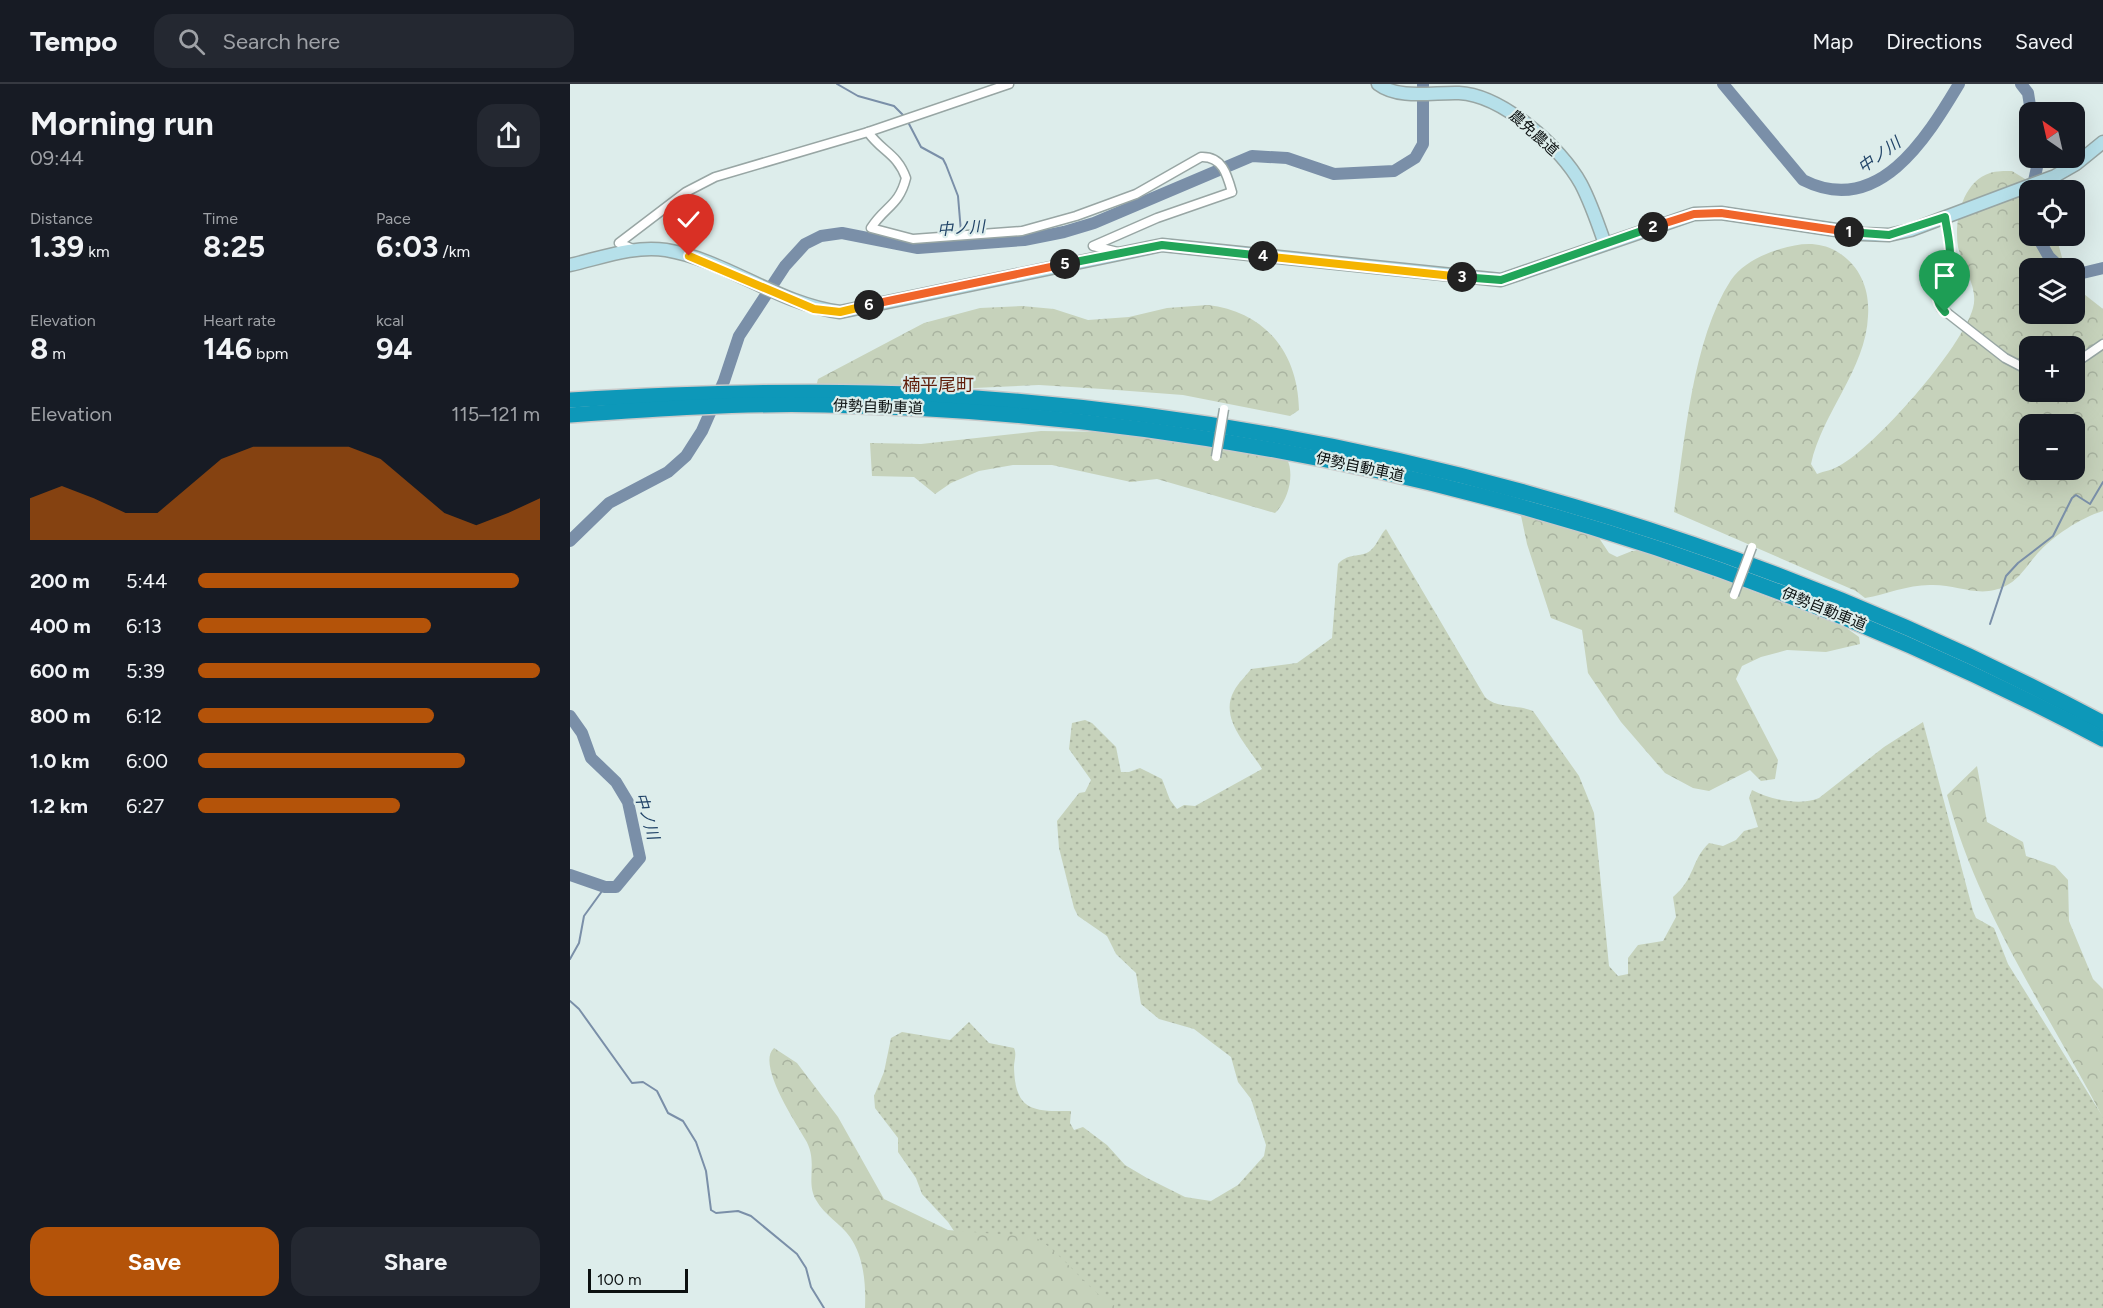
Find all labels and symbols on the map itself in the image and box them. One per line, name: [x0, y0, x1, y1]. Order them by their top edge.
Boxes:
north arrow: [2019, 102, 2085, 168]
street label: 農免農道: [1506, 106, 1562, 160]
water label: 中ノ川: [1854, 132, 1906, 177]
pin: [663, 194, 714, 256]
pin: 2: [1638, 212, 1668, 242]
water label: 中ノ川: [936, 217, 988, 239]
pin: 1: [1834, 217, 1864, 247]
pin: 4: [1248, 241, 1278, 271]
pin: 5: [1050, 249, 1080, 279]
pin: [1919, 250, 1970, 312]
pin: 3: [1447, 262, 1477, 292]
pin: 6: [854, 290, 884, 320]
district label: 楠平尾町: [902, 374, 974, 396]
street label: 伊勢自動車道: [833, 396, 923, 418]
street label: 伊勢自動車道: [1314, 449, 1406, 485]
street label: 伊勢自動車道: [1779, 584, 1869, 634]
water label: 中ノ川: [631, 790, 664, 844]
scale bar: [588, 1266, 688, 1294]

